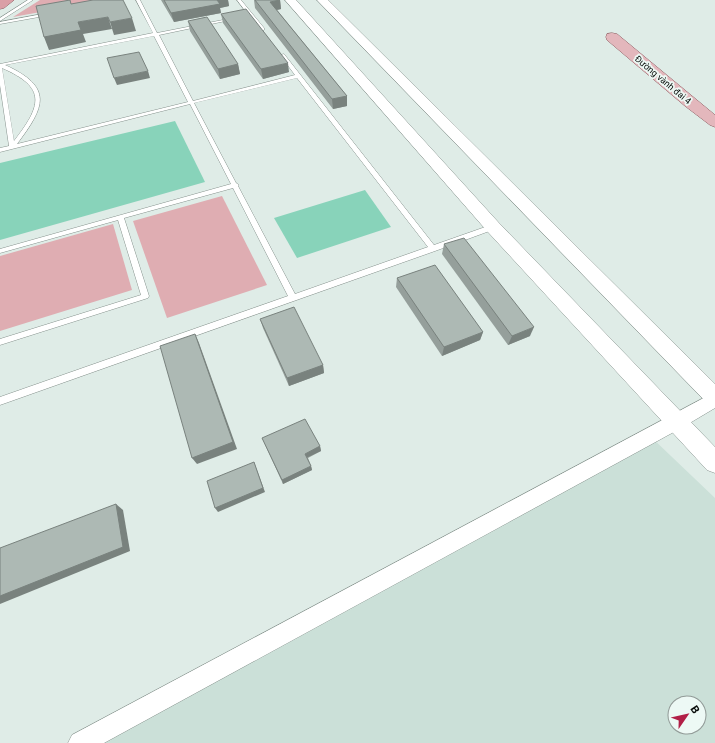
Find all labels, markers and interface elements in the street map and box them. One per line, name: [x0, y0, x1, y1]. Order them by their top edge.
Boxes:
street label: Đường vành đai 4: [633, 54, 693, 106]
north arrow: [667, 695, 707, 735]
text: B: [688, 703, 702, 716]

